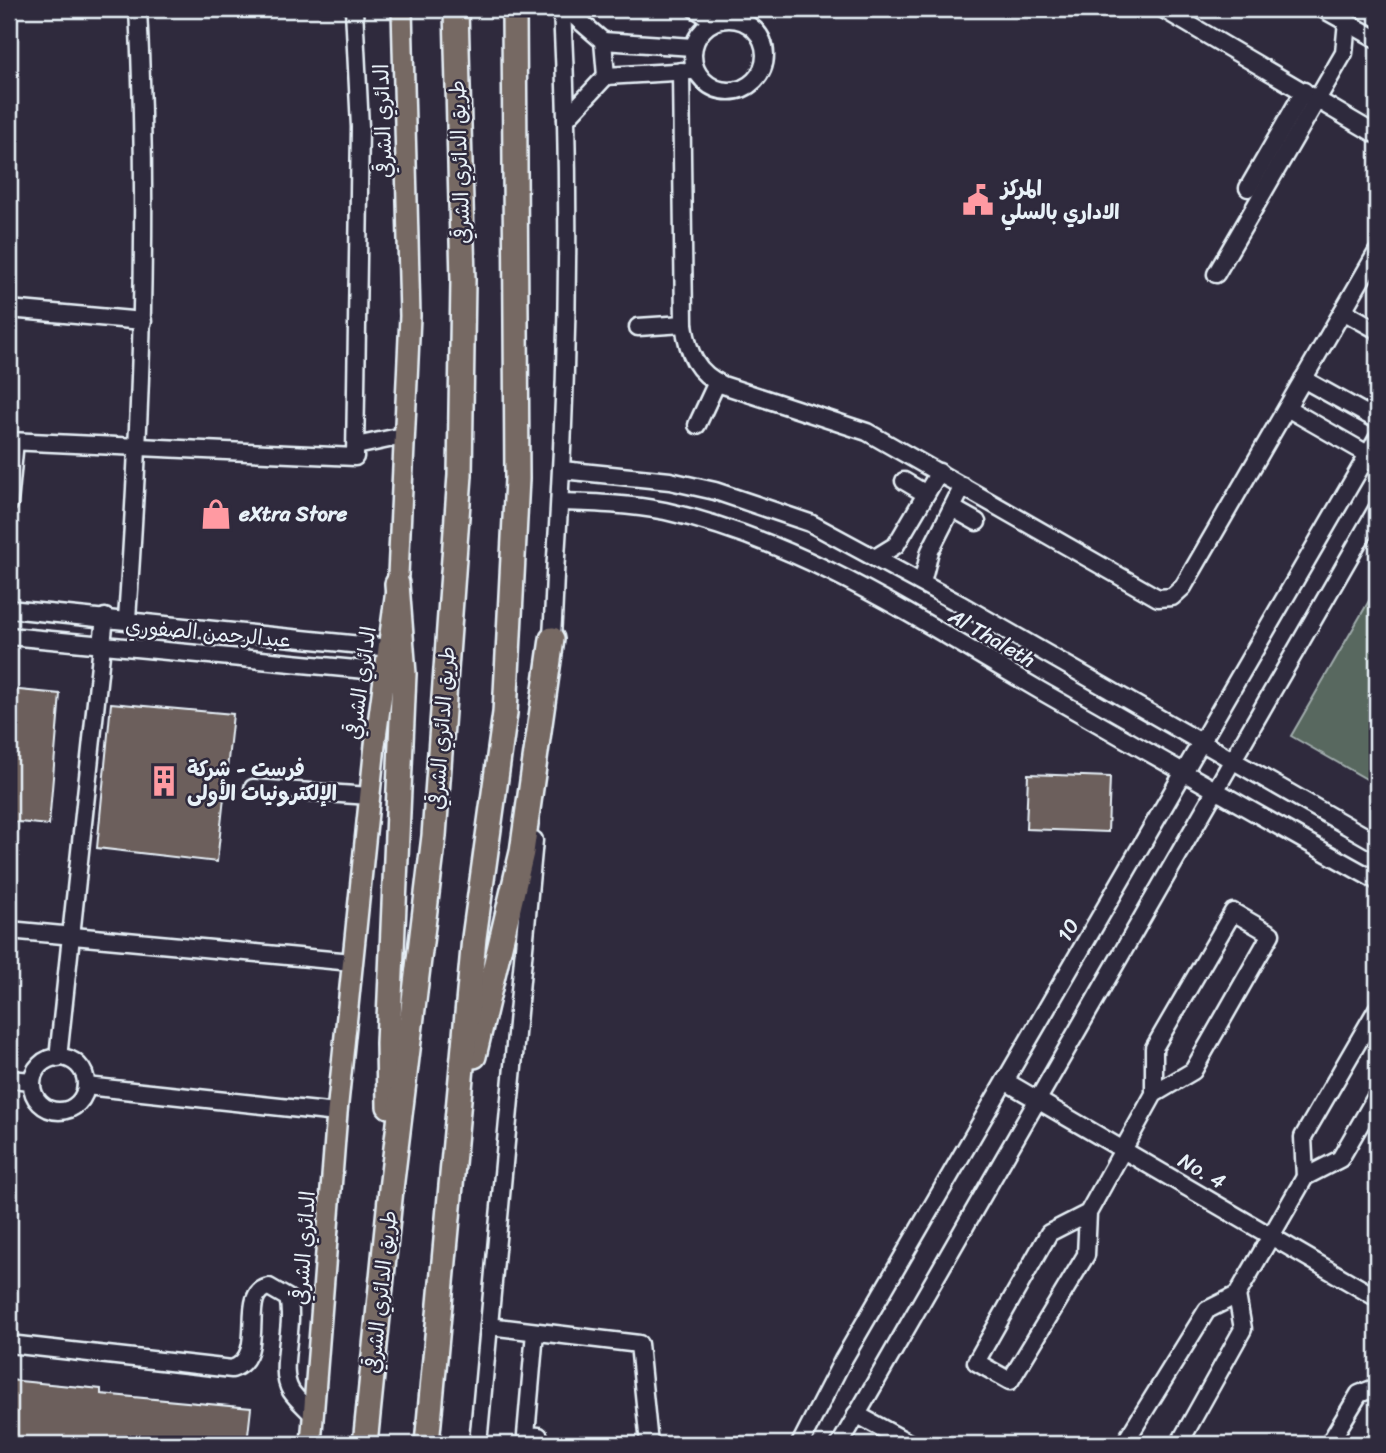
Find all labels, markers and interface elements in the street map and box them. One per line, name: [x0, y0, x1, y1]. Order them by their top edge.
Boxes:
street label: الدائري الشرقي: [362, 63, 404, 179]
street label: طريق الدائري الشرقي: [438, 79, 482, 245]
place label: المركز الاداري بالسلي: [999, 169, 1120, 231]
public building icon: المركز الاداري بالسلي: [961, 183, 995, 217]
place label: eXtra Store: [238, 495, 347, 533]
shop icon: eXtra Store: [199, 497, 233, 531]
street label: Al Thaleth: [940, 597, 1043, 678]
street label: عبدالرحمن الصفوري: [124, 607, 292, 659]
street label: الدائري الشرقي: [334, 624, 388, 742]
street label: طريق الدائري الشرقي: [417, 645, 467, 811]
place label: فرست - شركة الإلكترونيات الأولى: [187, 750, 337, 812]
building icon: فرست - شركة الإلكترونيات الأولى: [147, 764, 181, 798]
street label: 10: [1046, 911, 1090, 949]
street label: No. 4: [1171, 1142, 1233, 1200]
street label: الدائري الشرقي: [281, 1190, 327, 1306]
street label: طريق الدائري الشرقي: [354, 1208, 408, 1376]

